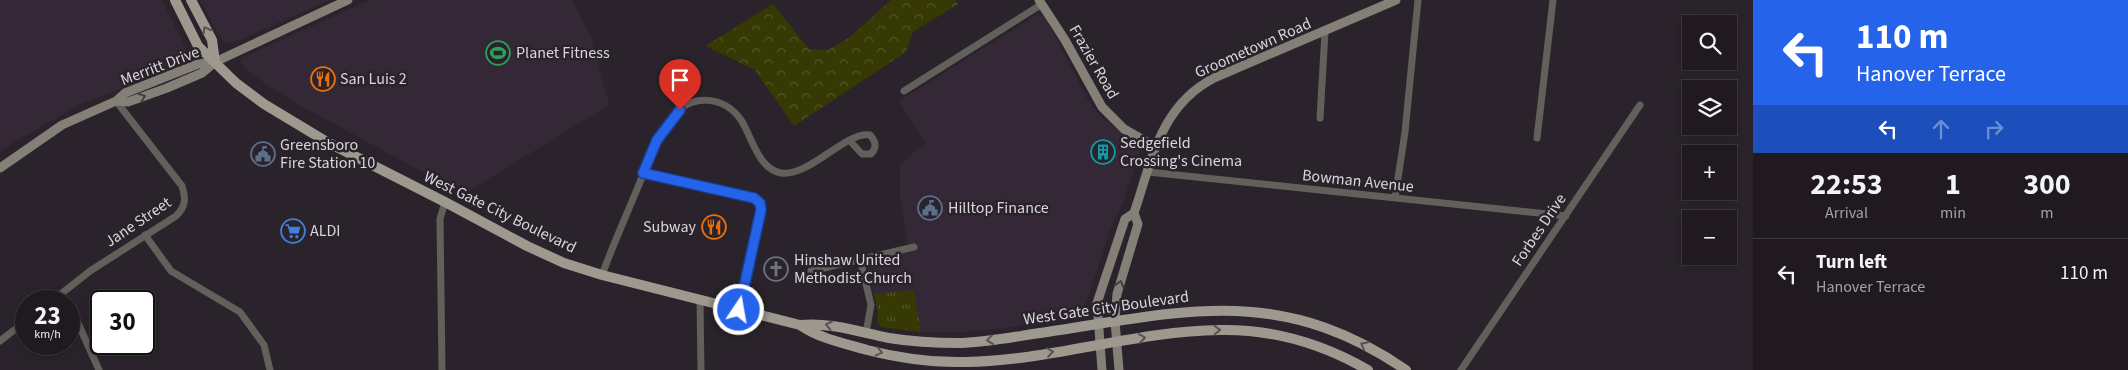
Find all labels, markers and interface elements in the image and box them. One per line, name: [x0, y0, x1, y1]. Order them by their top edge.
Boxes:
street label: Groometown Road: [1191, 12, 1315, 84]
text: 110 m: [1856, 12, 1948, 62]
map controls: [1682, 15, 1737, 265]
button: search: [1682, 15, 1737, 70]
icon: left: [1773, 20, 1838, 85]
street label: Frazier Road: [1064, 21, 1124, 103]
one-way arrow: [202, 26, 213, 35]
sports icon: Planet Fitness: [485, 40, 511, 66]
street label: Merritt Drive: [117, 41, 203, 91]
place label: Planet Fitness: [516, 42, 610, 64]
text: Hanover Terrace: [1856, 58, 2006, 90]
pin: [659, 59, 701, 110]
restaurant icon: San Luis 2: [310, 66, 336, 92]
icon: arrive: [666, 66, 694, 94]
place label: San Luis 2: [340, 68, 407, 90]
button: layers: [1682, 80, 1737, 135]
one-way arrow: [137, 93, 146, 103]
icon: left: [1874, 115, 1902, 143]
icon: ahead: [1927, 115, 1955, 143]
icon: right: [1980, 115, 2008, 143]
place label: Sedgefield Crossing's Cinema: [1120, 132, 1242, 172]
place label: Greensboro Fire Station 10: [280, 134, 375, 174]
building icon: Sedgefield Crossing's Cinema: [1090, 139, 1116, 165]
public building icon: Greensboro Fire Station 10: [250, 141, 276, 167]
button: +: [1682, 145, 1737, 200]
text: 22:53: [1810, 163, 1883, 206]
text: 1: [1945, 163, 1961, 206]
text: 300: [2023, 163, 2071, 206]
street label: Bowman Avenue: [1301, 164, 1415, 198]
street label: West Gate City Boulevard: [420, 165, 580, 259]
street label: Forbes Drive: [1507, 189, 1571, 271]
street label: Jane Street: [100, 191, 176, 252]
public building icon: Hilltop Finance: [917, 195, 943, 221]
place label: Hilltop Finance: [948, 197, 1049, 219]
text: Arrival: [1825, 202, 1868, 224]
text: min: [1940, 202, 1966, 224]
text: m: [2040, 202, 2054, 224]
button: −: [1682, 210, 1737, 265]
restaurant icon: Subway: [701, 214, 727, 240]
place label: Subway: [643, 216, 697, 238]
supermarket icon: ALDI: [280, 218, 306, 244]
place label: ALDI: [310, 220, 341, 242]
place label: Hinshaw United Methodist Church: [794, 249, 912, 289]
text: Turn left: [1816, 249, 1887, 276]
church icon: Hinshaw United Methodist Church: [763, 256, 789, 282]
icon: left: [1773, 260, 1801, 288]
text: 110 m: [2060, 260, 2108, 287]
text: Hanover Terrace: [1816, 276, 1925, 298]
one-way arrow: [1115, 280, 1125, 289]
position arrow: [712, 283, 764, 335]
street label: West Gate City Boulevard: [1022, 285, 1190, 331]
speed limit sign: 30: [90, 290, 155, 355]
text: 23: [34, 298, 61, 334]
one-way arrow: [825, 320, 834, 331]
one-way arrow: [1213, 325, 1221, 335]
text: km/h: [34, 326, 61, 343]
one-way arrow: [1139, 333, 1147, 344]
one-way arrow: [985, 334, 993, 345]
one-way arrow: [1361, 341, 1370, 351]
one-way arrow: [874, 346, 883, 357]
one-way arrow: [1046, 347, 1055, 357]

